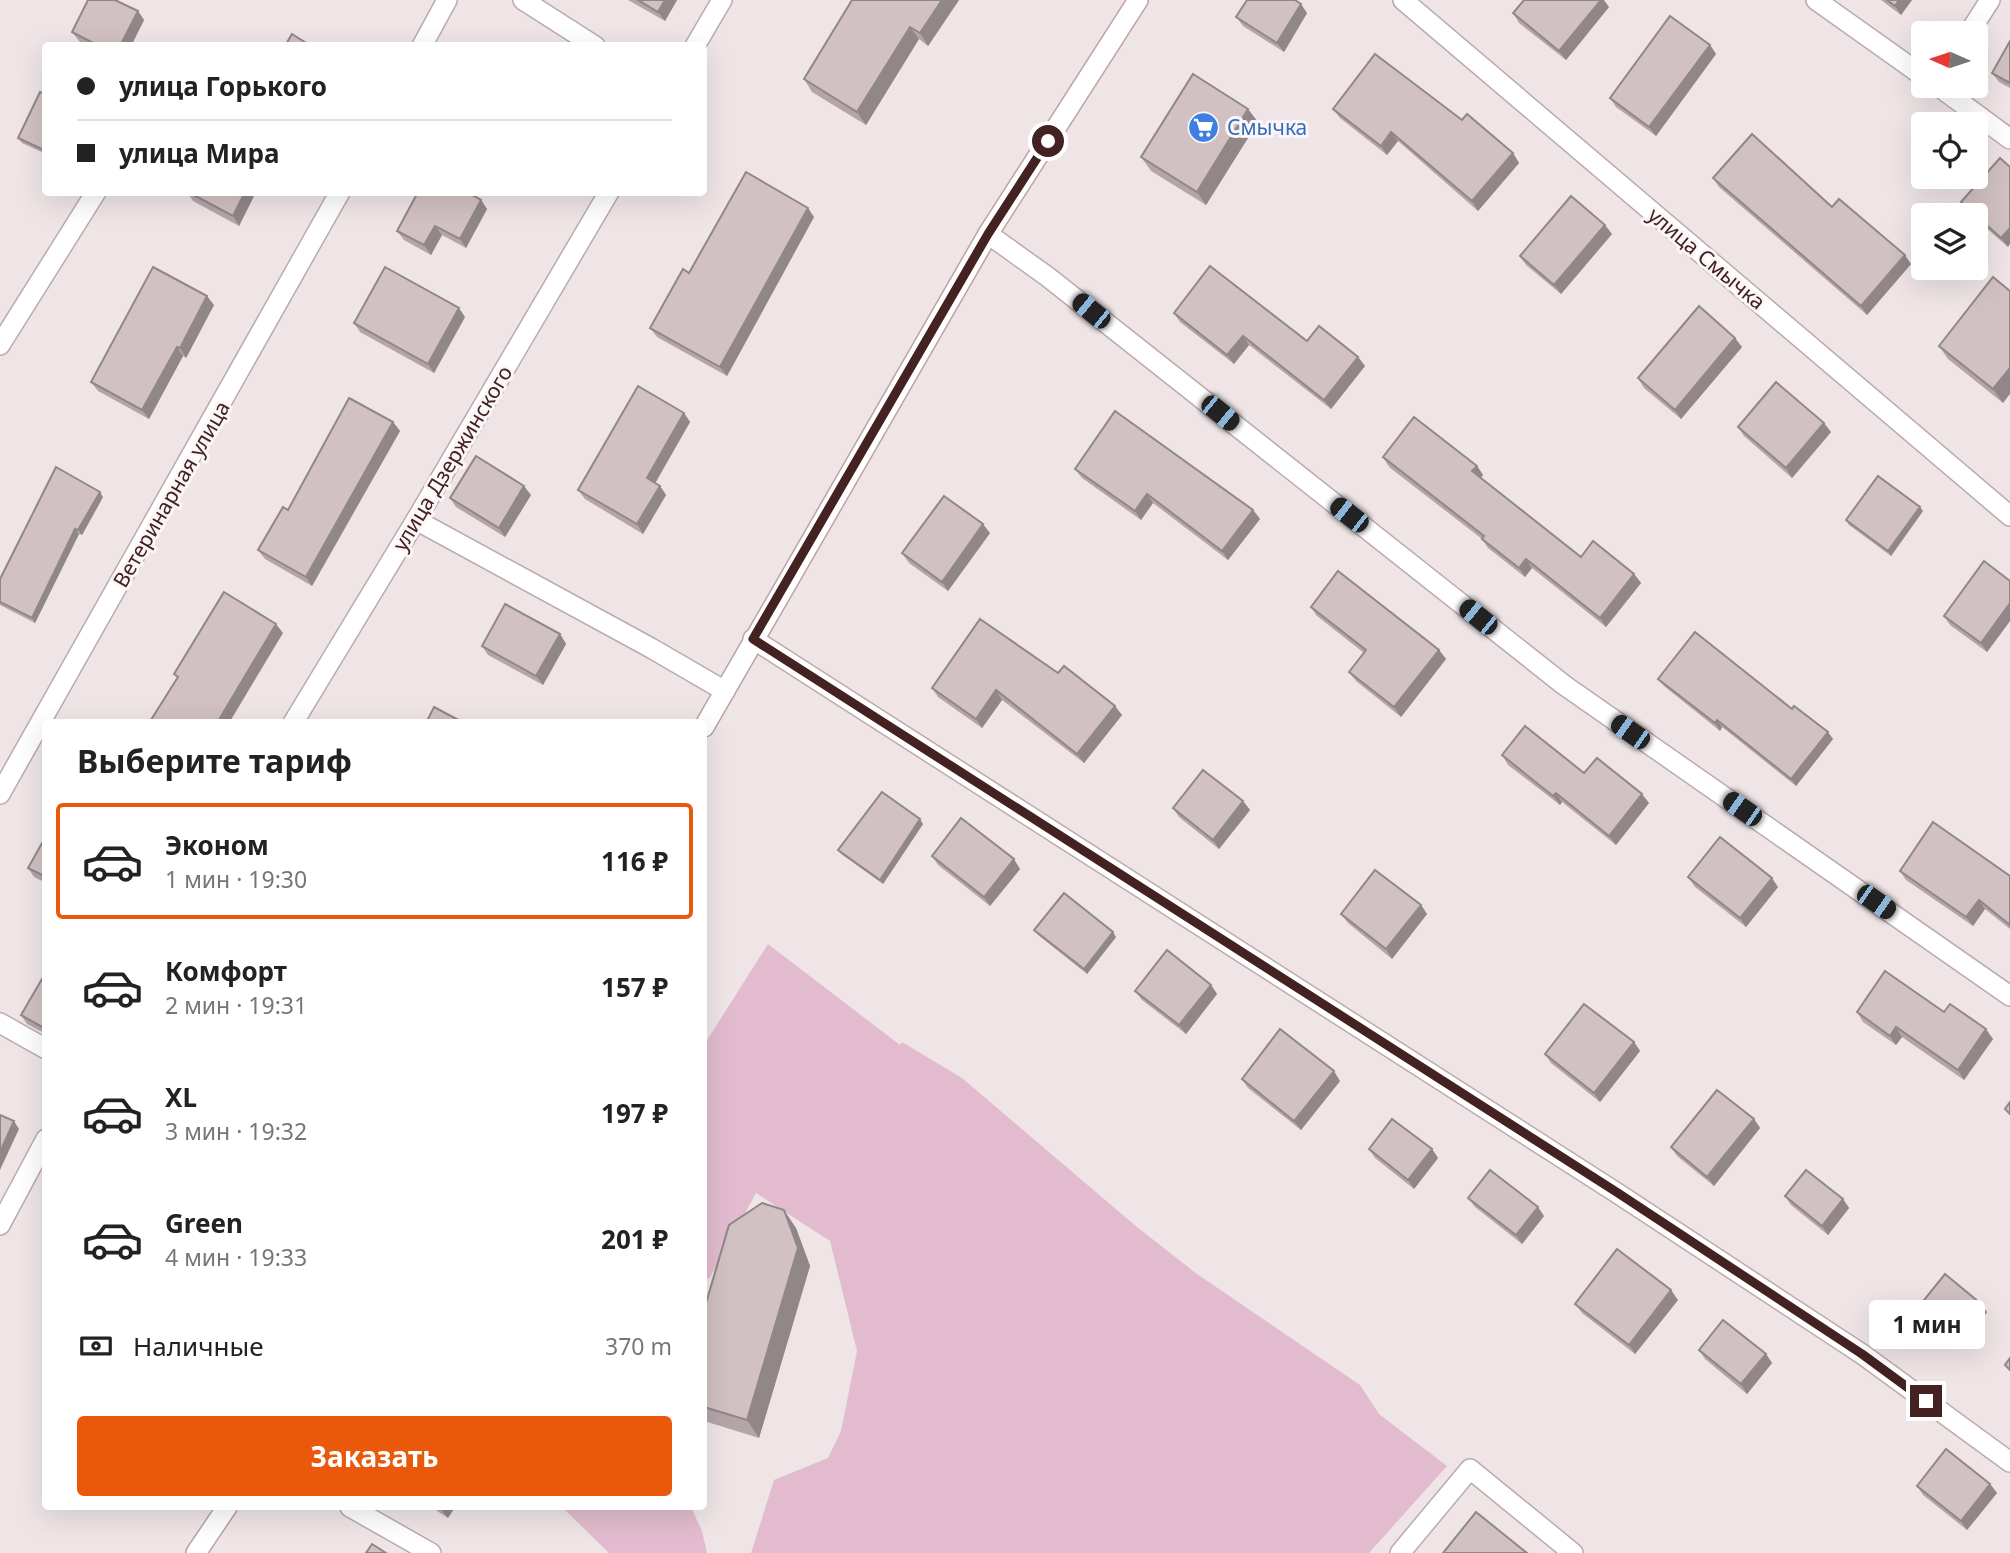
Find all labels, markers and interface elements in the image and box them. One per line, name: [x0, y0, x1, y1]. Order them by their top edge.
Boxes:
north arrow: [1911, 21, 1988, 98]
map controls: [1911, 21, 1988, 280]
text: улица Горького: [119, 68, 327, 104]
supermarket icon: Смычка: [1187, 110, 1221, 144]
button: locate: [1911, 112, 1988, 189]
place label: Смычка: [1227, 113, 1307, 141]
route start: [1032, 125, 1064, 157]
text: улица Мира: [119, 135, 279, 171]
street label: улица Смычка: [1642, 201, 1772, 315]
button: layers: [1911, 203, 1988, 280]
car: [1069, 290, 1114, 332]
street label: улица Дзержинского: [386, 360, 518, 556]
car: [1198, 392, 1243, 434]
street label: Ветеринарная улица: [106, 396, 236, 592]
car: [1326, 494, 1373, 536]
car: [1456, 596, 1501, 638]
car: [1607, 711, 1654, 753]
text: Выберите тариф: [77, 739, 352, 782]
car: [1719, 788, 1766, 830]
text: Эконом: [165, 827, 269, 863]
icon: car: [81, 830, 144, 893]
text: 116 ₽: [601, 843, 668, 879]
text: 1 мин · 19:30: [165, 863, 307, 895]
car: [1853, 881, 1900, 923]
text: Комфорт: [165, 953, 287, 989]
icon: car: [81, 956, 144, 1019]
text: 157 ₽: [601, 969, 668, 1005]
text: 2 мин · 19:31: [165, 989, 307, 1021]
text: XL: [165, 1079, 197, 1115]
icon: car: [81, 1082, 144, 1145]
text: 197 ₽: [601, 1095, 668, 1131]
text: 3 мин · 19:32: [165, 1115, 307, 1147]
text: Green: [165, 1205, 243, 1241]
icon: car: [81, 1208, 144, 1271]
text: 201 ₽: [601, 1221, 668, 1257]
text: 4 мин · 19:33: [165, 1241, 307, 1273]
callout: 1 мин: [1868, 1300, 1984, 1348]
text: 1 мин: [1893, 1308, 1961, 1340]
icon: cash: [77, 1327, 115, 1365]
text: Наличные: [133, 1328, 264, 1364]
text: 370 m: [605, 1330, 672, 1362]
route end: [1910, 1385, 1942, 1417]
button: Заказать: [77, 1416, 672, 1496]

